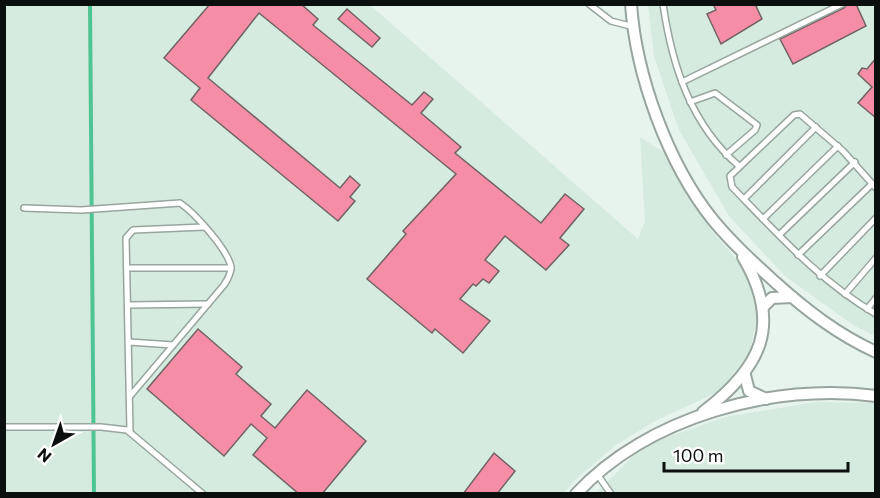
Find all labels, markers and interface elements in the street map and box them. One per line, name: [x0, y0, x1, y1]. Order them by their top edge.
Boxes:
north arrow: [24, 414, 84, 474]
scale bar: [664, 435, 848, 473]
text: 100 m: [673, 444, 723, 466]
text: N: [33, 445, 55, 467]

